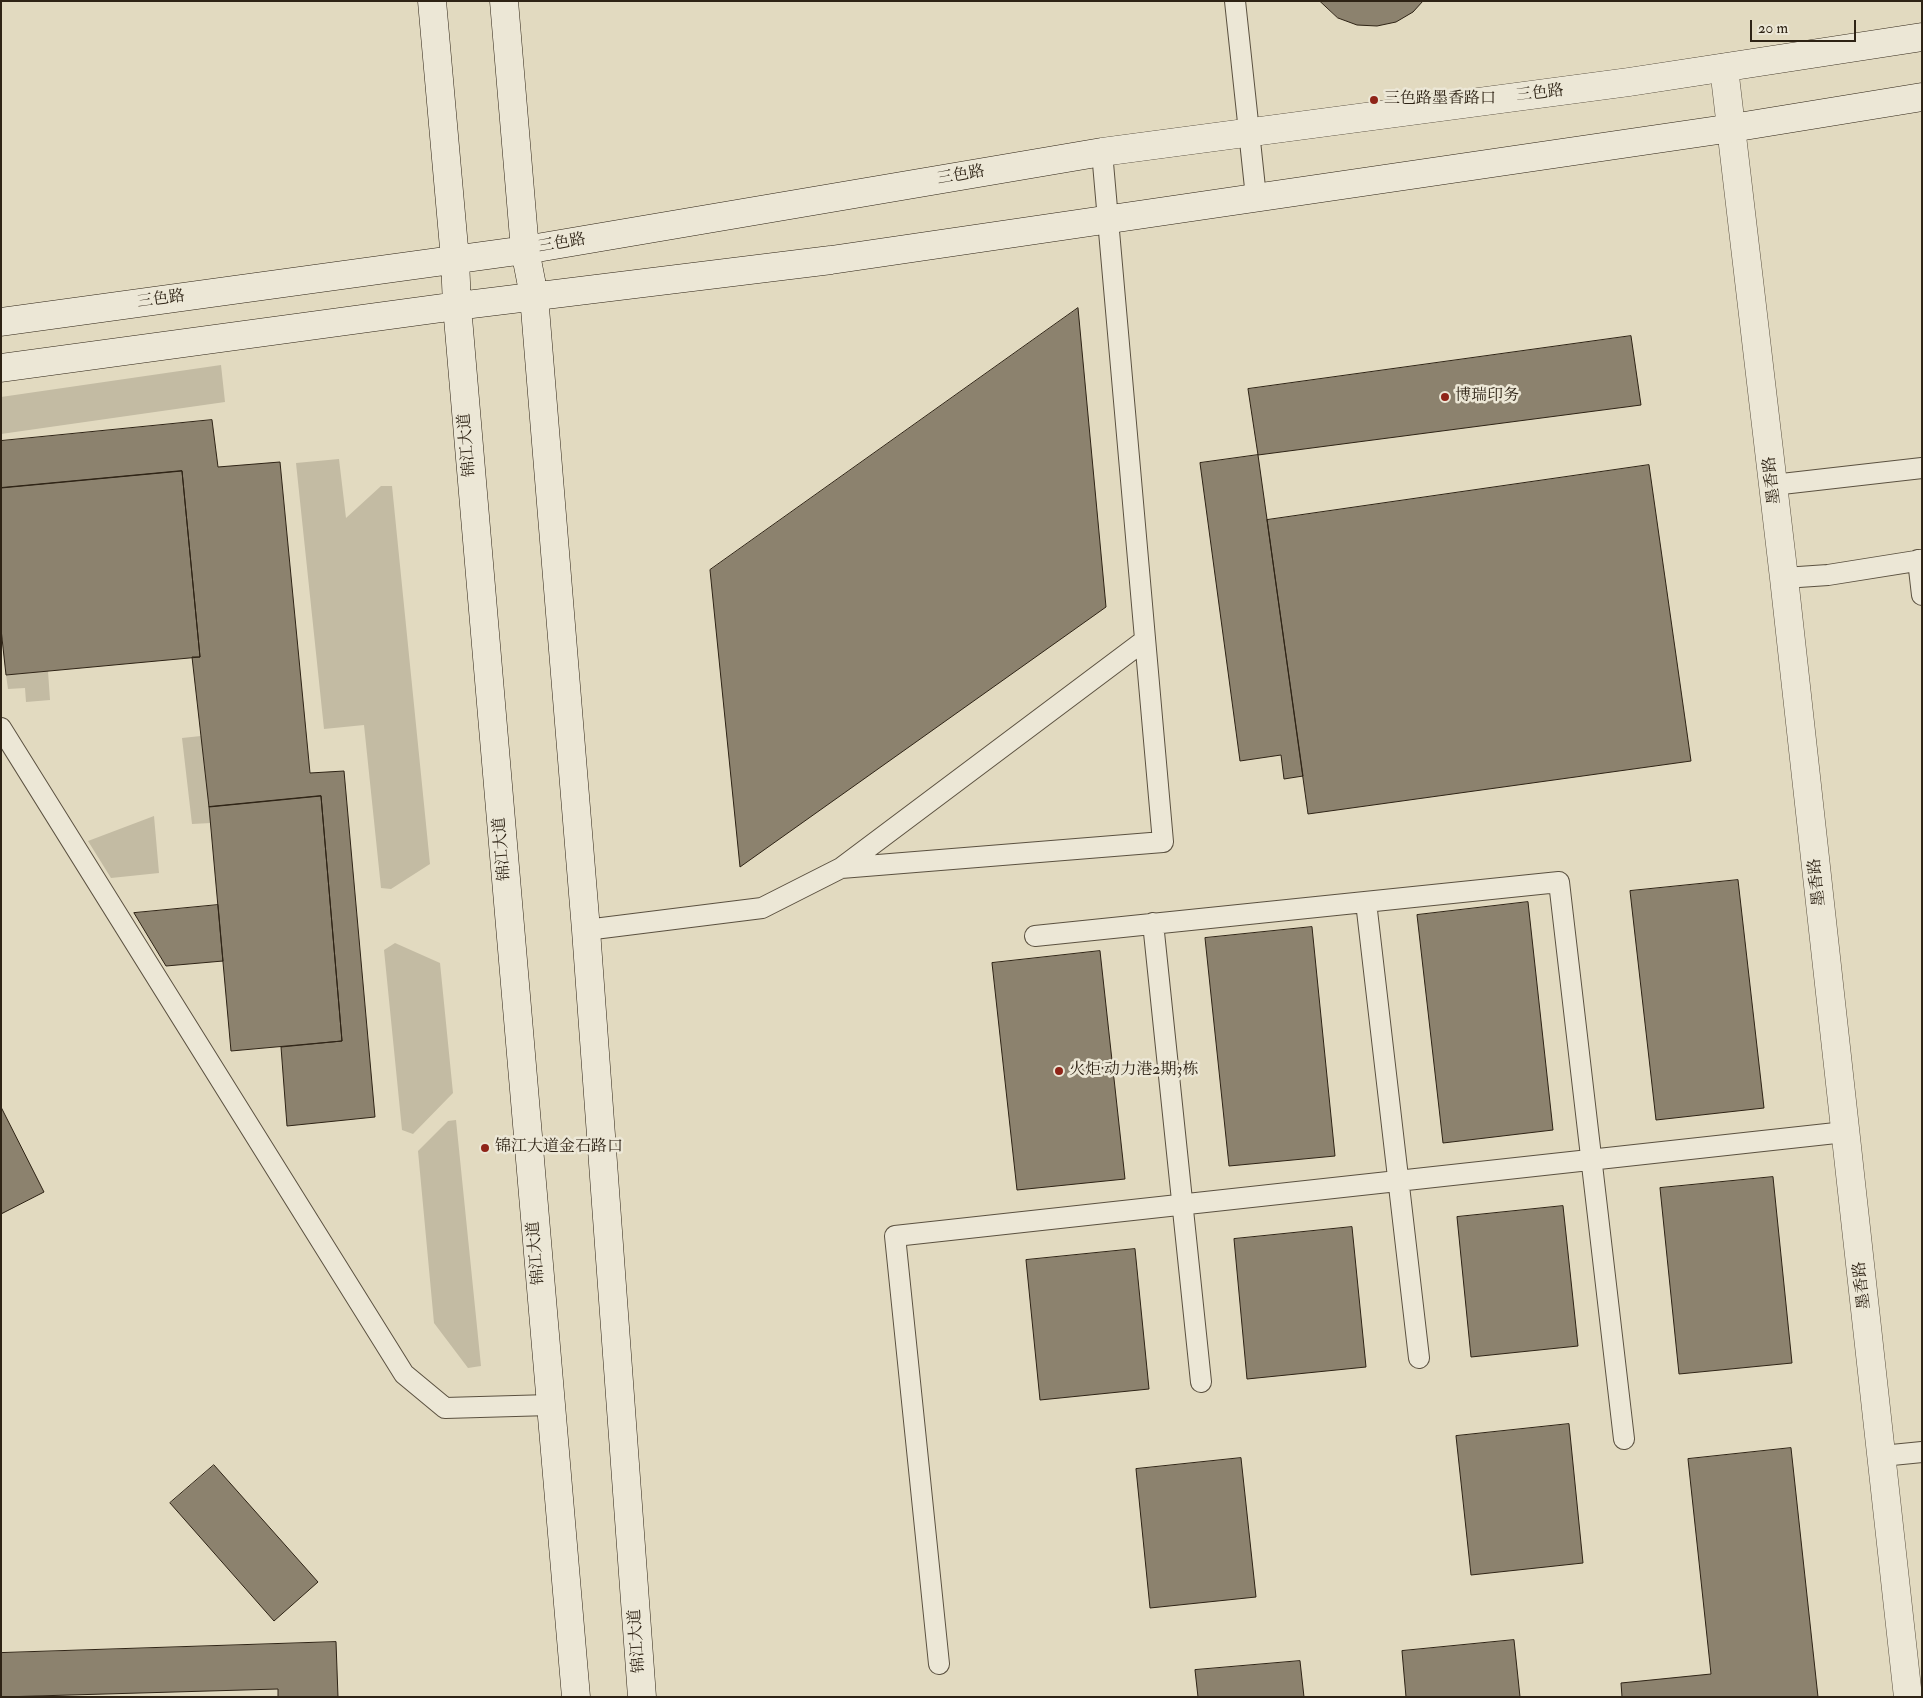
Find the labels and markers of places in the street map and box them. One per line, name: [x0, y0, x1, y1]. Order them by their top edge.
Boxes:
place label: 三色路墨香路口: [1384, 90, 1496, 110]
marker: 三色路墨香路口: [1368, 94, 1380, 106]
place label: 博瑞印务: [1455, 387, 1519, 407]
marker: 博瑞印务: [1439, 391, 1451, 403]
place label: 火炬·动力港2期3栋: [1069, 1061, 1198, 1081]
marker: 火炬·动力港2期3栋: [1053, 1065, 1065, 1077]
place label: 锦江大道金石路口: [495, 1138, 623, 1158]
marker: 锦江大道金石路口: [479, 1142, 491, 1154]

